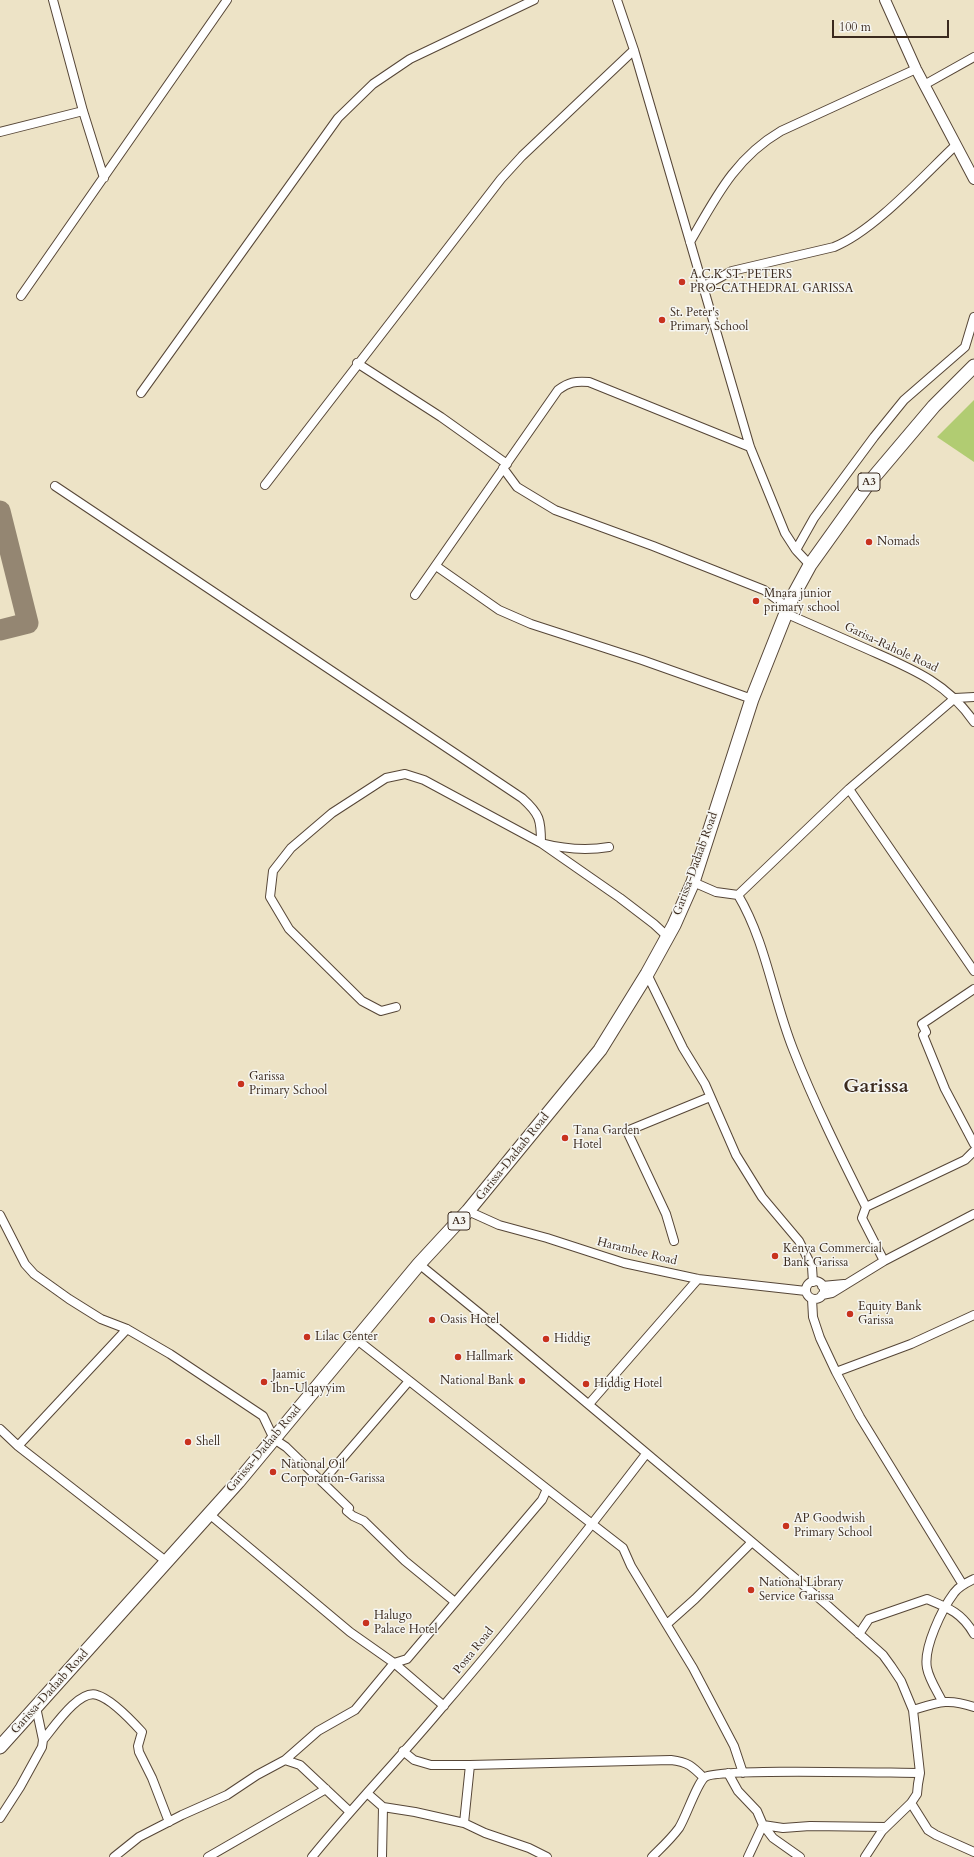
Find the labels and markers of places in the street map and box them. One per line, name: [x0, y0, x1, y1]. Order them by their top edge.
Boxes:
place label: A.C.K ST. PETERS PRO-CATHEDRAL GARISSA: [690, 268, 853, 296]
marker: A.C.K ST. PETERS PRO-CATHEDRAL GARISSA: [677, 277, 687, 287]
place label: St. Peter's Primary School: [670, 306, 748, 334]
marker: St. Peter's Primary School: [657, 315, 667, 325]
place label: Nomads: [877, 535, 919, 549]
marker: Nomads: [864, 537, 874, 547]
place label: Mnara junior primary school: [764, 587, 840, 615]
marker: Mnara junior primary school: [751, 596, 761, 606]
place label: Garissa Primary School: [249, 1070, 327, 1098]
marker: Garissa Primary School: [236, 1079, 246, 1089]
place label: Tana Garden Hotel: [573, 1124, 640, 1152]
marker: Tana Garden Hotel: [560, 1133, 570, 1143]
place label: Kenya Commercial Bank Garissa: [783, 1242, 882, 1270]
marker: Kenya Commercial Bank Garissa: [770, 1251, 780, 1261]
place label: Equity Bank Garissa: [858, 1300, 922, 1328]
marker: Equity Bank Garissa: [845, 1309, 855, 1319]
place label: Oasis Hotel: [440, 1313, 499, 1327]
marker: Oasis Hotel: [427, 1315, 437, 1325]
place label: Lilac Center: [315, 1330, 378, 1344]
marker: Lilac Center: [302, 1332, 312, 1342]
place label: Hiddig: [554, 1332, 590, 1346]
marker: Hiddig: [541, 1334, 551, 1344]
place label: Hallmark: [466, 1350, 513, 1364]
marker: Hallmark: [453, 1352, 463, 1362]
place label: Jaamic Ibn-Ulqayyim: [272, 1368, 345, 1396]
place label: National Bank: [440, 1374, 514, 1388]
marker: National Bank: [517, 1376, 527, 1386]
marker: Jaamic Ibn-Ulqayyim: [259, 1377, 269, 1387]
place label: Hiddig Hotel: [594, 1377, 662, 1391]
marker: Hiddig Hotel: [581, 1379, 591, 1389]
place label: Shell: [196, 1435, 220, 1449]
marker: Shell: [183, 1437, 193, 1447]
place label: National Oil Corporation-Garissa: [281, 1458, 385, 1486]
marker: National Oil Corporation-Garissa: [268, 1467, 278, 1477]
place label: AP Goodwish Primary School: [794, 1512, 872, 1540]
marker: AP Goodwish Primary School: [781, 1521, 791, 1531]
place label: National Library Service Garissa: [759, 1576, 844, 1604]
marker: National Library Service Garissa: [746, 1585, 756, 1595]
place label: Halugo Palace Hotel: [374, 1609, 437, 1637]
marker: Halugo Palace Hotel: [361, 1618, 371, 1628]

